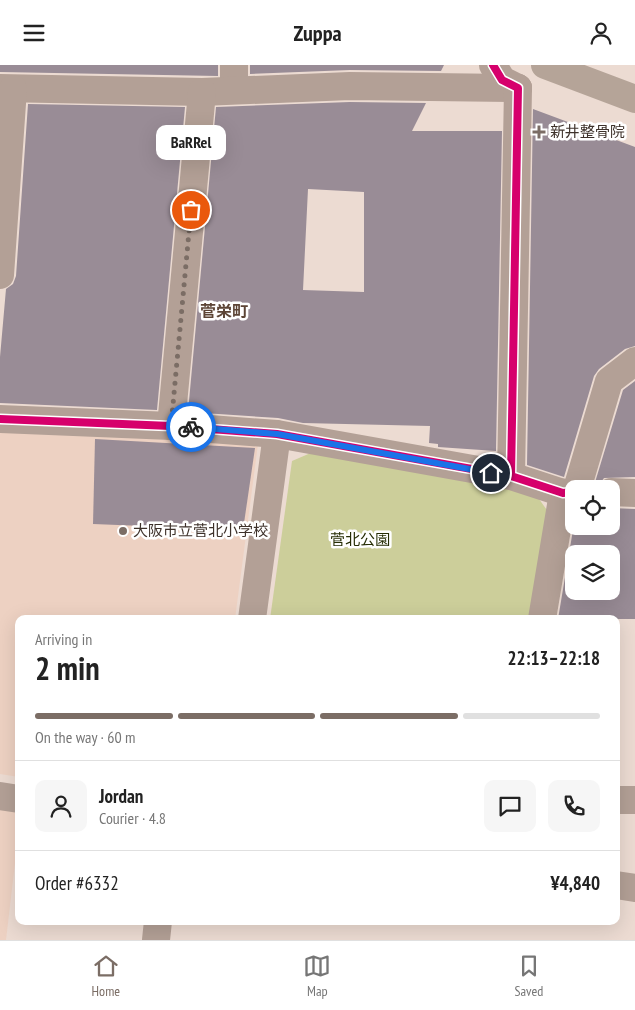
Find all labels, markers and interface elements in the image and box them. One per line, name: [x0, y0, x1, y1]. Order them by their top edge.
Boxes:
icon: menu: [20, 19, 48, 47]
text: Zuppa: [293, 19, 342, 47]
icon: person: [587, 19, 615, 47]
place label: 新井整骨院: [550, 122, 625, 141]
callout: BaRRel: [156, 125, 226, 160]
marker: 新井整骨院: [532, 125, 546, 139]
text: BaRRel: [171, 132, 211, 152]
pin: [170, 189, 212, 231]
icon: bag: [177, 196, 205, 224]
district label: 菅栄町: [200, 301, 248, 321]
courier: [166, 402, 216, 452]
icon: bike: [177, 413, 205, 441]
pin: [470, 452, 512, 494]
icon: home: [477, 459, 505, 487]
map controls: [565, 480, 620, 600]
button: locate: [565, 480, 620, 535]
place label: 大阪市立菅北小学校: [133, 521, 268, 540]
marker: 大阪市立菅北小学校: [117, 525, 129, 537]
park label: 菅北公園: [330, 530, 390, 549]
button: layers: [565, 545, 620, 600]
text: Arriving in: [35, 629, 92, 649]
text: 22:13–22:18: [507, 646, 600, 670]
text: 2 min: [35, 647, 100, 689]
text: On the way · 60 m: [35, 727, 135, 747]
button: person: [35, 780, 87, 832]
button: chat: [484, 780, 536, 832]
button: phone: [548, 780, 600, 832]
text: Jordan: [99, 784, 143, 808]
text: Courier · 4.8: [99, 808, 166, 828]
text: Order #6332: [35, 871, 119, 895]
text: ¥4,840: [550, 871, 600, 895]
tab: Home: [92, 952, 120, 1000]
tab: Map: [303, 952, 331, 1000]
tab: Saved: [515, 952, 543, 1000]

